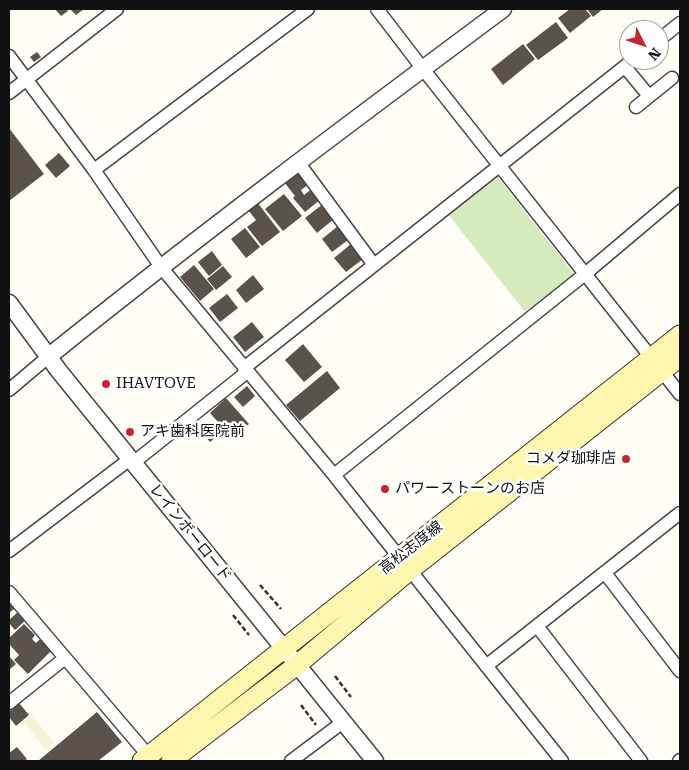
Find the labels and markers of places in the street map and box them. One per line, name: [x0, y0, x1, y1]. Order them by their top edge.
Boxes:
place label: IHAVTOVE: [116, 375, 196, 393]
marker: IHAVTOVE: [100, 378, 112, 390]
place label: アキ歯科医院前: [140, 423, 245, 441]
marker: アキ歯科医院前: [124, 426, 136, 438]
place label: コメダ珈琲店: [526, 450, 616, 468]
marker: コメダ珈琲店: [620, 453, 632, 465]
place label: パワーストーンのお店: [395, 480, 545, 498]
marker: パワーストーンのお店: [379, 483, 391, 495]

